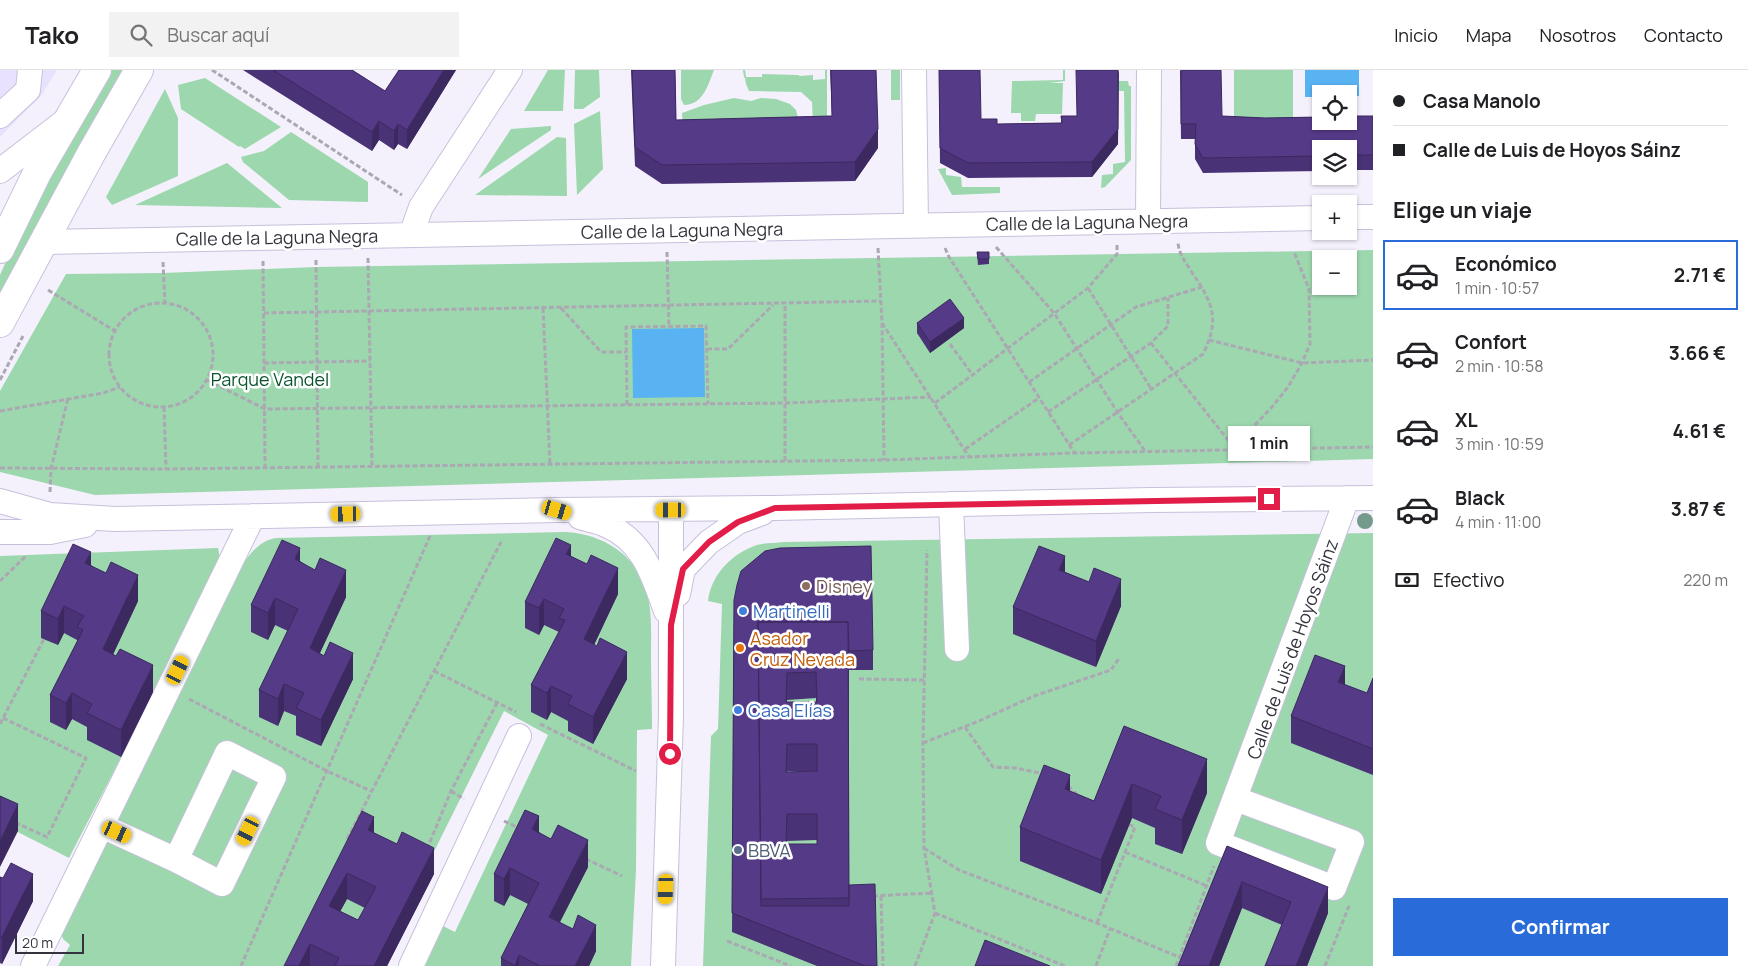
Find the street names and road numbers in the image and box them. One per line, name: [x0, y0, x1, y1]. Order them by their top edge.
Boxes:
street label: Calle de la Laguna Negra: [986, 208, 1188, 236]
street label: Calle de la Laguna Negra: [581, 216, 783, 244]
street label: Calle de la Laguna Negra: [176, 223, 378, 251]
street label: Calle de Luis de Hoyos Sáinz: [1241, 535, 1343, 763]

